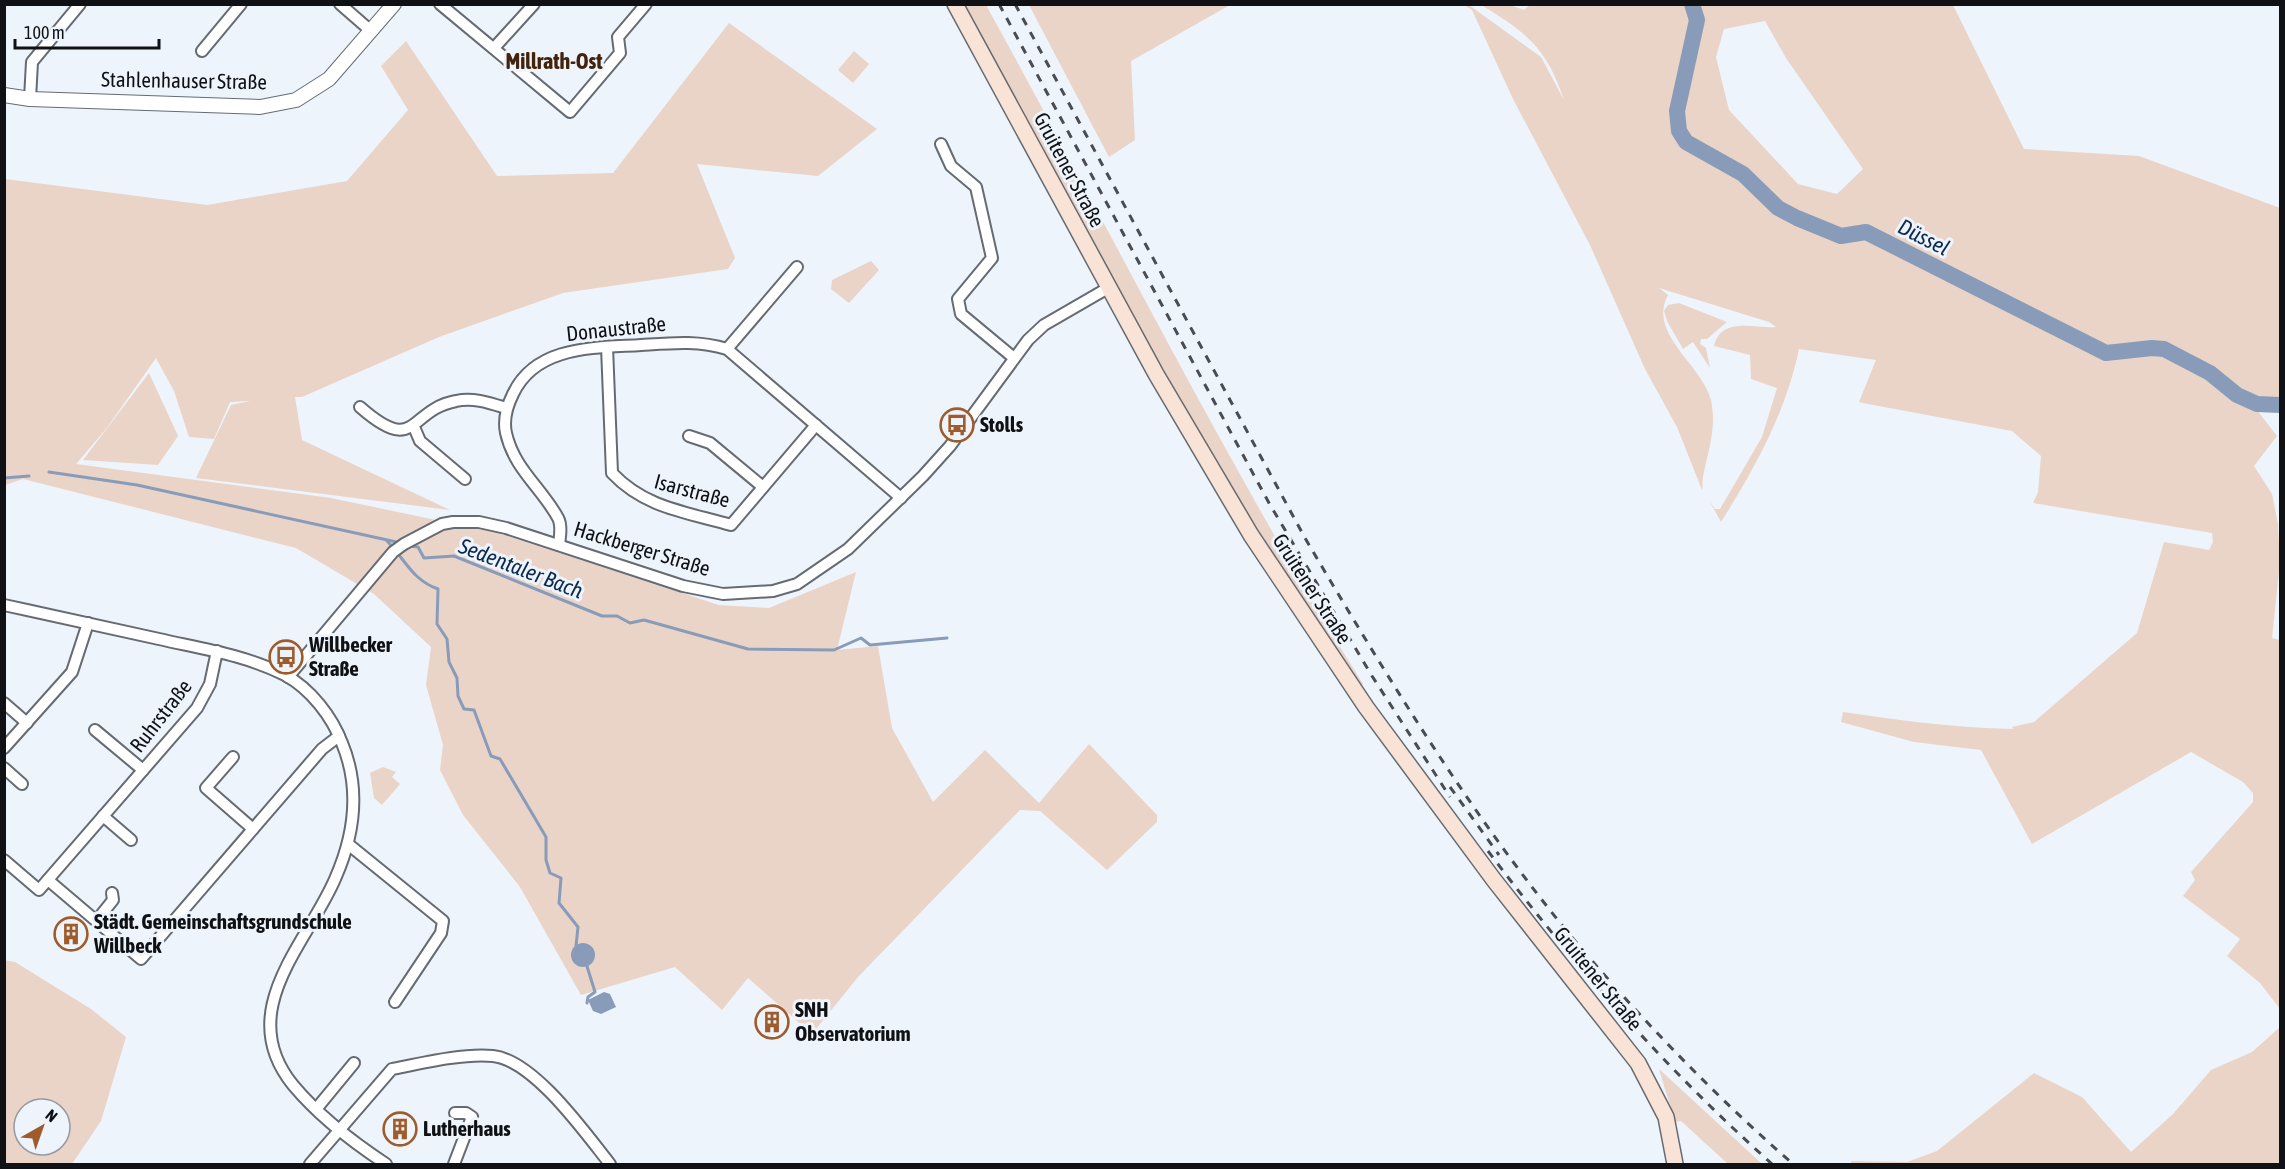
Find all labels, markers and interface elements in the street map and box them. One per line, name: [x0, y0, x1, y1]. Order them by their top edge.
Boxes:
scale bar: [15, 12, 159, 50]
text: 100 m: [24, 22, 65, 43]
district label: Millrath-Ost: [505, 48, 603, 74]
street label: Stahlenhauser Straße: [101, 67, 267, 93]
street label: Gruitener Straße: [1030, 108, 1110, 231]
water label: Düssel: [1894, 213, 1954, 261]
street label: Donaustraße: [565, 311, 667, 345]
bus stop icon: Stolls: [939, 407, 975, 443]
place label: Stolls: [980, 412, 1024, 436]
street label: Isarstraße: [652, 468, 733, 512]
street label: Hackberger Straße: [571, 516, 713, 580]
street label: Gruitener Straße: [1268, 529, 1357, 648]
water label: Sedentaler Bach: [454, 532, 587, 604]
place label: Willbecker Straße: [308, 632, 393, 680]
bus stop icon: Willbecker Straße: [268, 639, 304, 675]
street label: Ruhrstraße: [124, 674, 196, 756]
place label: Städt. Gemeinschaftsgrundschule Willbeck: [93, 909, 352, 957]
building icon: Städt. Gemeinschaftsgrundschule Willbeck: [53, 916, 89, 952]
street label: Gruitener Straße: [1550, 922, 1648, 1035]
place label: SNH Observatorium: [795, 997, 911, 1045]
building icon: SNH Observatorium: [754, 1004, 790, 1040]
north arrow: [12, 1097, 72, 1157]
text: N: [42, 1106, 61, 1125]
building icon: Lutherhaus: [382, 1111, 418, 1147]
place label: Lutherhaus: [423, 1116, 511, 1140]

